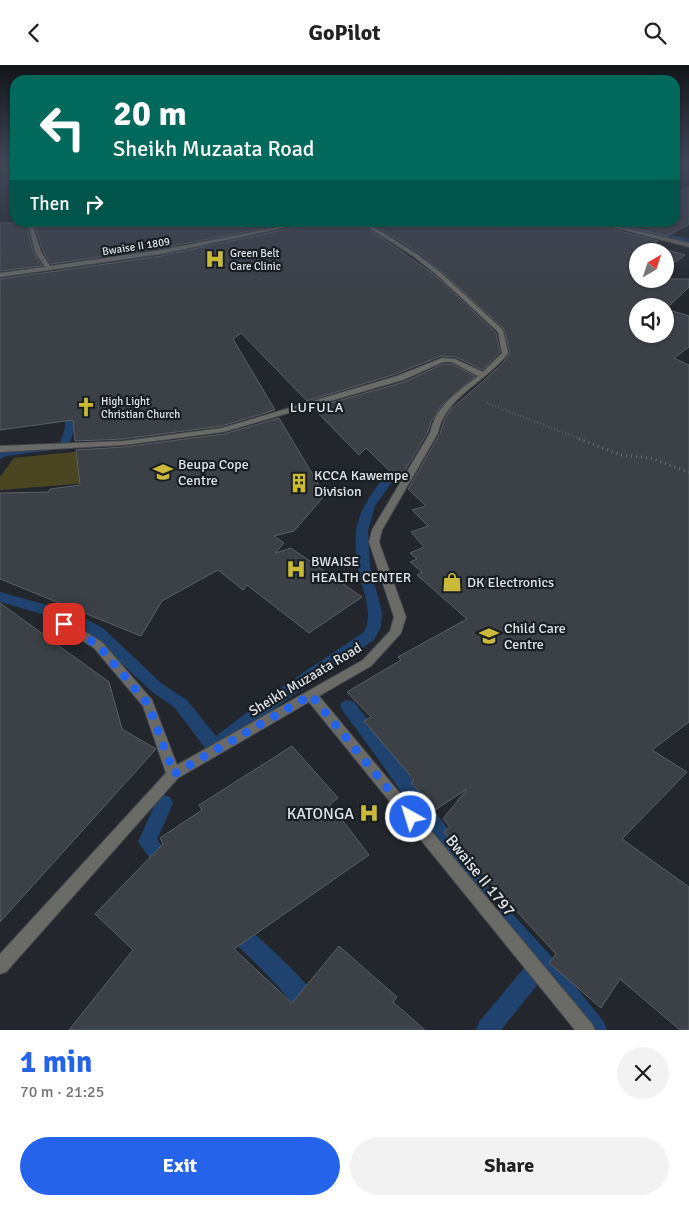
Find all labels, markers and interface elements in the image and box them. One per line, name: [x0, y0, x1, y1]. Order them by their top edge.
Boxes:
icon: back: [20, 19, 48, 47]
text: GoPilot: [309, 19, 380, 46]
icon: search: [641, 19, 669, 47]
text: 20 m: [113, 92, 187, 135]
icon: left: [30, 95, 95, 160]
text: Sheikh Muzaata Road: [113, 135, 315, 162]
icon: right: [80, 190, 108, 218]
text: Then: [30, 192, 70, 216]
street label: Bwaise II 1809: [101, 235, 171, 258]
north arrow: [629, 243, 674, 287]
map controls: [629, 243, 674, 343]
place label: Green Belt Care Clinic: [230, 247, 281, 273]
hospital icon: Green Belt Care Clinic: [204, 248, 226, 270]
button: sound: [629, 298, 674, 343]
place label: High Light Christian Church: [101, 395, 180, 421]
church icon: High Light Christian Church: [75, 396, 97, 418]
district label: LUFULA: [290, 399, 344, 416]
place label: Beupa Cope Centre: [178, 456, 249, 489]
school or university icon: Beupa Cope Centre: [152, 461, 174, 483]
place label: KCCA Kawempe Division: [314, 467, 408, 500]
building icon: KCCA Kawempe Division: [288, 472, 310, 494]
place label: BWAISE HEALTH CENTER: [311, 553, 411, 586]
hospital icon: BWAISE HEALTH CENTER: [285, 558, 307, 580]
shop icon: DK Electronics: [441, 571, 463, 593]
place label: DK Electronics: [467, 574, 554, 591]
pin: [43, 603, 85, 645]
icon: arrive: [50, 610, 78, 638]
place label: Child Care Centre: [504, 620, 566, 653]
school or university icon: Child Care Centre: [478, 625, 500, 647]
street label: Sheikh Muzaata Road: [246, 639, 365, 720]
position arrow: [384, 790, 436, 842]
hospital icon: KATONGA: [358, 802, 380, 824]
place label: KATONGA: [287, 804, 354, 824]
street label: Bwaise II 1797: [441, 831, 519, 921]
text: 1 min: [20, 1044, 92, 1081]
button: close: [617, 1047, 669, 1099]
text: 70 m · 21:25: [20, 1082, 104, 1102]
button: Exit: [20, 1137, 340, 1195]
button: Share: [350, 1137, 669, 1195]

